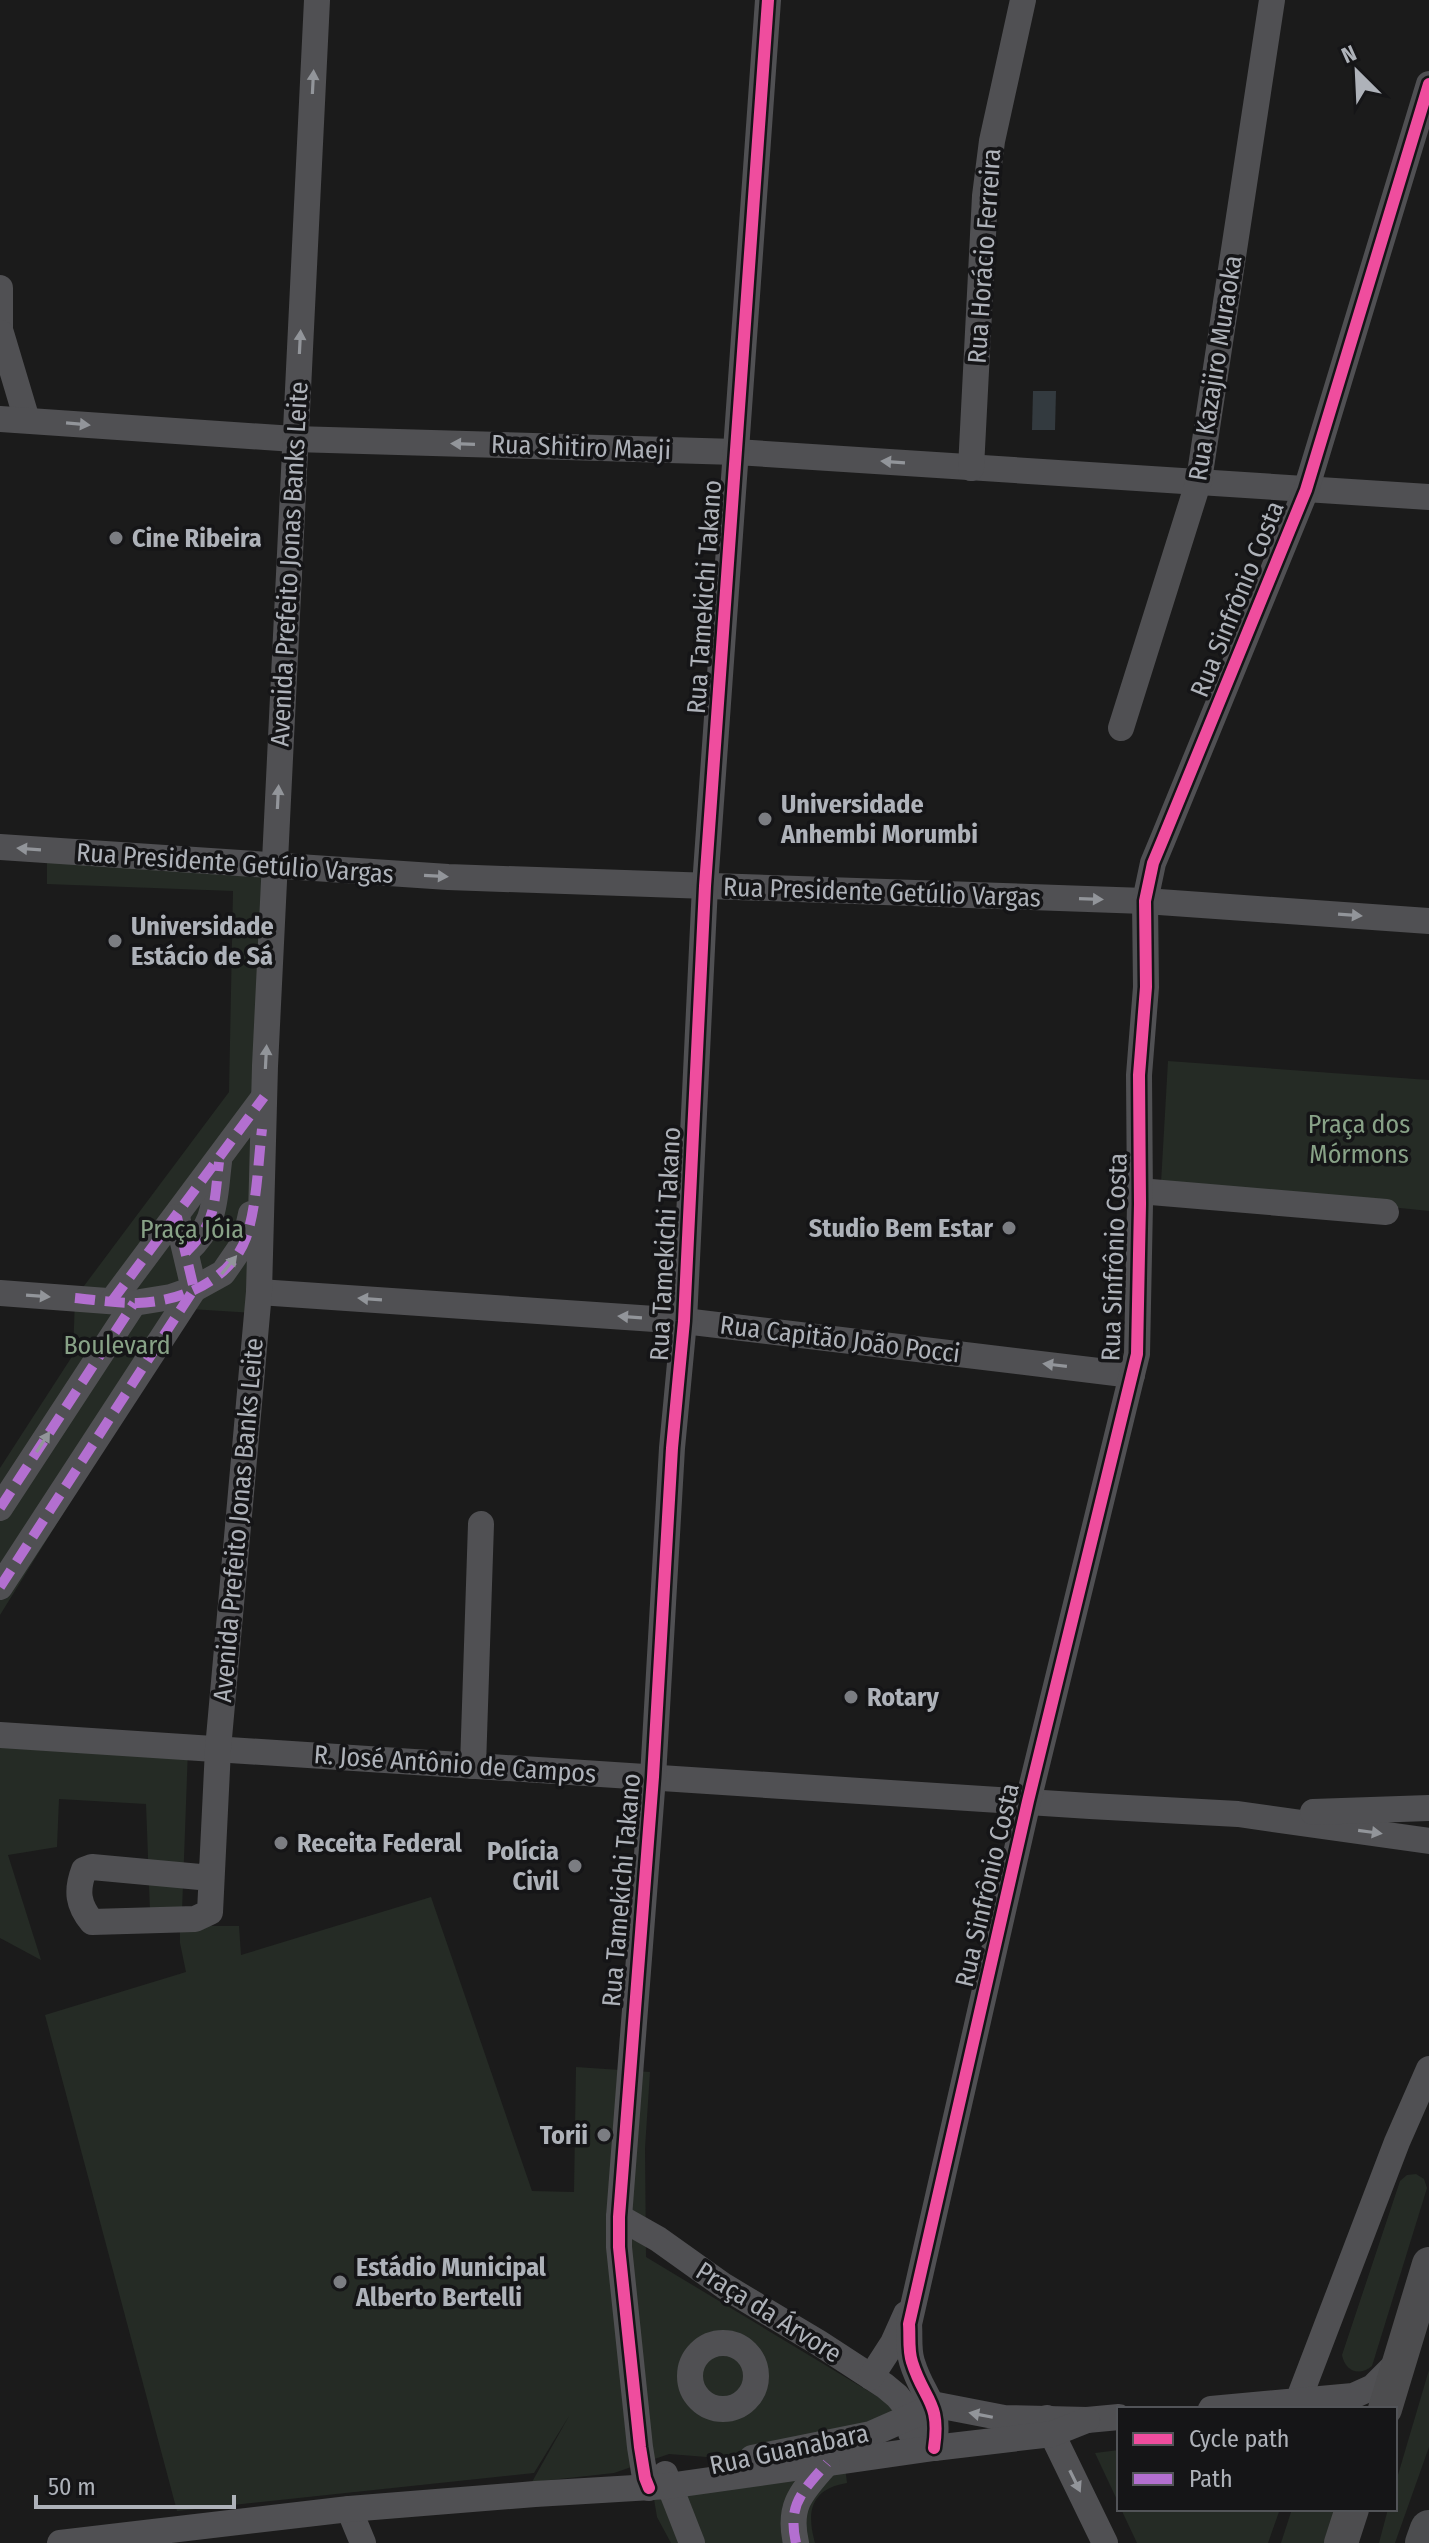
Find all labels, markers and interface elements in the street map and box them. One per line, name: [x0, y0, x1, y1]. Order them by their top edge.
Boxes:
north arrow: [1317, 32, 1397, 112]
text: N: [1338, 39, 1361, 69]
one-way arrow: [307, 69, 320, 94]
street label: Rua Horácio Ferreira: [962, 147, 1007, 365]
street label: Rua Kazajiro Muraoka: [1182, 253, 1249, 483]
one-way arrow: [293, 329, 306, 354]
street label: Avenida Prefeito Jonas Banks Leite: [264, 381, 315, 747]
one-way arrow: [66, 418, 91, 431]
street label: Rua Shitiro Maeji: [490, 429, 672, 466]
one-way arrow: [450, 437, 475, 450]
one-way arrow: [880, 455, 905, 468]
street label: Rua Tamekichi Takano: [681, 479, 728, 715]
street label: Rua Sinfrônio Costa: [1184, 497, 1291, 702]
place label: Cine Ribeira: [132, 523, 262, 554]
marker: Cine Ribeira: [107, 529, 125, 547]
one-way arrow: [272, 784, 285, 809]
place label: Universidade Anhembi Morumbi: [780, 789, 978, 850]
marker: Universidade Anhembi Morumbi: [756, 810, 774, 828]
street label: Rua Presidente Getúlio Vargas: [75, 837, 395, 890]
one-way arrow: [16, 842, 41, 855]
one-way arrow: [424, 870, 449, 883]
street label: Rua Presidente Getúlio Vargas: [722, 871, 1042, 914]
one-way arrow: [1079, 892, 1104, 905]
one-way arrow: [1338, 909, 1363, 922]
place label: Universidade Estácio de Sá: [131, 911, 274, 972]
marker: Universidade Estácio de Sá: [106, 932, 124, 950]
one-way arrow: [259, 1044, 272, 1069]
park label: Praça dos Mórmons: [1308, 1109, 1410, 1170]
street label: Rua Tamekichi Takano: [644, 1126, 687, 1362]
street label: Rua Sinfrônio Costa: [1095, 1152, 1134, 1362]
place label: Studio Bem Estar: [809, 1213, 993, 1244]
park label: Praça Jóia: [140, 1214, 244, 1245]
marker: Studio Bem Estar: [1000, 1219, 1018, 1237]
one-way arrow: [221, 1254, 238, 1275]
one-way arrow: [26, 1290, 51, 1303]
one-way arrow: [357, 1293, 382, 1306]
street label: Rua Capitão João Pocci: [718, 1309, 962, 1370]
one-way arrow: [617, 1310, 642, 1323]
park label: Boulevard: [63, 1330, 171, 1361]
street label: Avenida Prefeito Jonas Banks Leite: [207, 1337, 270, 1704]
one-way arrow: [1042, 1359, 1067, 1372]
one-way arrow: [35, 1432, 50, 1453]
place label: Rotary: [867, 1682, 939, 1713]
marker: Rotary: [842, 1688, 860, 1706]
street label: R. José Antônio de Campos: [313, 1739, 597, 1790]
street label: Rua Tamekichi Takano: [596, 1772, 647, 2008]
street label: Rua Sinfrônio Costa: [949, 1780, 1026, 1990]
one-way arrow: [1358, 1826, 1383, 1839]
place label: Receita Federal: [297, 1828, 463, 1859]
marker: Receita Federal: [272, 1834, 290, 1852]
place label: Polícia Civil: [487, 1836, 560, 1897]
marker: Polícia Civil: [566, 1857, 584, 1875]
place label: Torii: [540, 2120, 588, 2151]
marker: Torii: [595, 2126, 613, 2144]
place label: Estádio Municipal Alberto Bertelli: [355, 2252, 547, 2313]
street label: Praça da Árvore: [690, 2255, 847, 2369]
marker: Estádio Municipal Alberto Bertelli: [331, 2273, 349, 2291]
legend: [1117, 2407, 1397, 2511]
one-way arrow: [969, 2408, 994, 2421]
street label: Rua Guanabara: [707, 2418, 871, 2481]
text: Cycle path: [1189, 2425, 1289, 2453]
scale bar: [36, 2459, 234, 2509]
text: Path: [1189, 2465, 1233, 2493]
one-way arrow: [1068, 2469, 1082, 2493]
text: 50 m: [48, 2473, 96, 2501]

